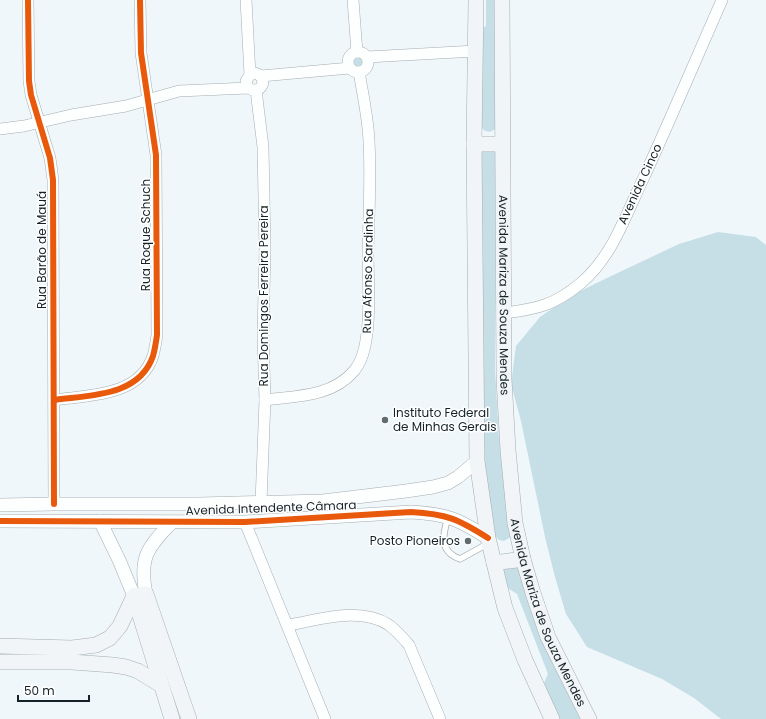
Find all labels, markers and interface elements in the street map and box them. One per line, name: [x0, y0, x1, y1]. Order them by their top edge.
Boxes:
street label: Avenida Cinco: [613, 140, 666, 227]
street label: Rua Roque Schuch: [137, 179, 154, 291]
street label: Rua Barão de Mauá: [33, 191, 50, 309]
street label: Avenida Mariza de Souza Mendes: [495, 195, 514, 396]
street label: Rua Domingos Ferreira Pereira: [255, 205, 272, 387]
street label: Rua Afonso Sardinha: [358, 208, 377, 334]
place label: Instituto Federal de Minhas Gerais: [393, 404, 497, 435]
marker: Instituto Federal de Minhas Gerais: [380, 415, 390, 425]
street label: Avenida Intendente Câmara: [185, 496, 357, 519]
street label: Avenida Mariza de Souza Mendes: [507, 517, 590, 709]
place label: Posto Pioneiros: [370, 532, 460, 549]
marker: Posto Pioneiros: [463, 536, 473, 546]
scale bar: [18, 677, 89, 703]
text: 50 m: [24, 682, 55, 699]

